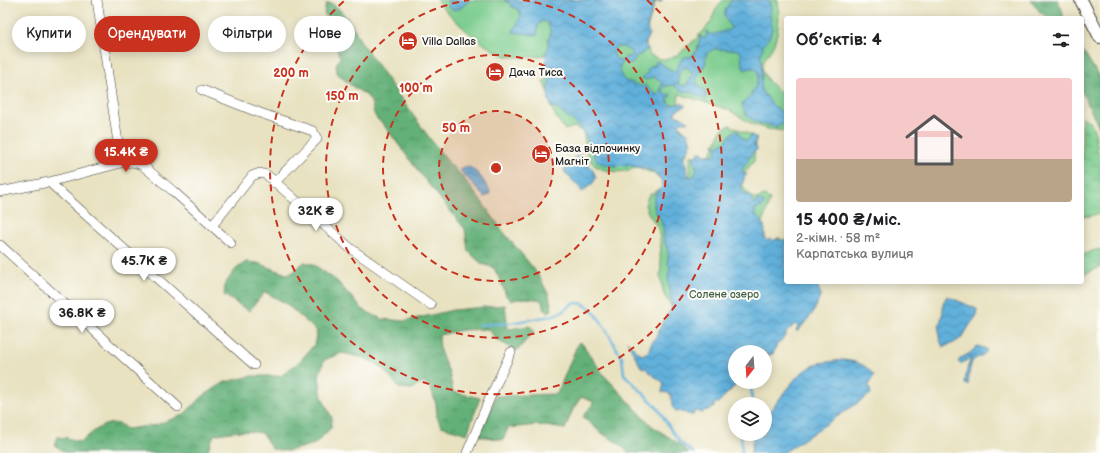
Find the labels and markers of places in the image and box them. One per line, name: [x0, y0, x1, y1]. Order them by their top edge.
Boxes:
hotel icon: Villa Dallas: [397, 30, 419, 52]
place label: Villa Dallas: [422, 35, 477, 48]
hotel icon: Дача Тиса: [484, 61, 506, 83]
place label: Дача Тиса: [509, 66, 563, 79]
pin: 15.4K ₴: [89, 139, 163, 173]
place label: База відпочинку Магніт: [555, 142, 640, 168]
hotel icon: База відпочинку Магніт: [530, 143, 552, 165]
centre of rings: [489, 161, 503, 175]
pin: 32K ₴: [288, 198, 344, 232]
pin: 45.7K ₴: [107, 248, 181, 282]
pin: 36.8K ₴: [45, 300, 119, 334]

